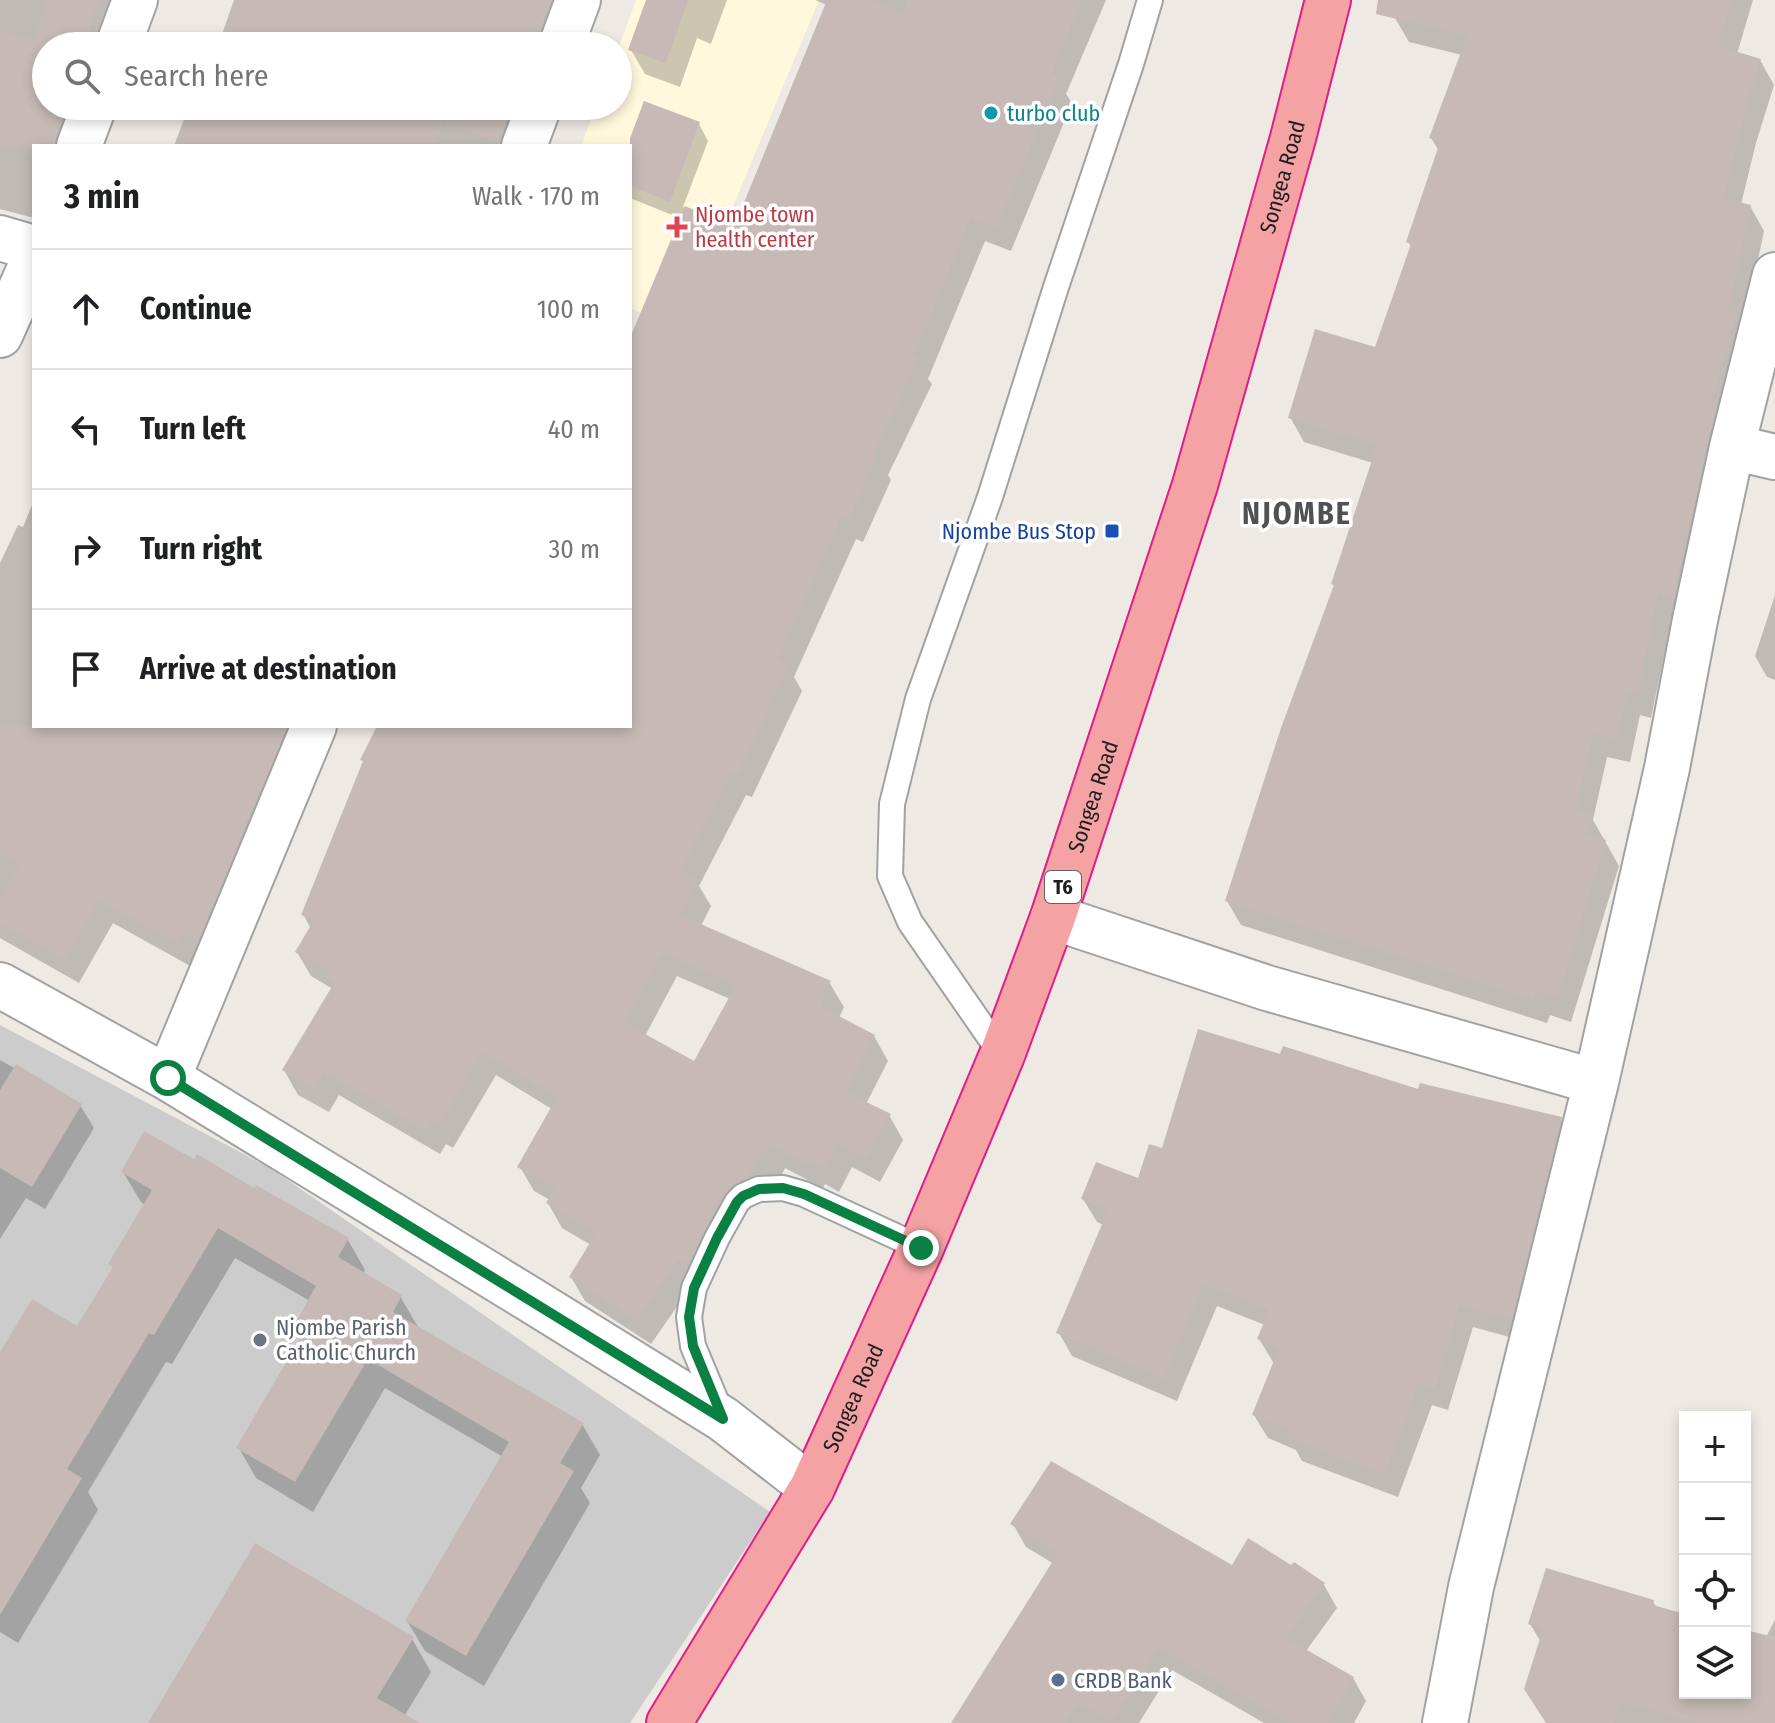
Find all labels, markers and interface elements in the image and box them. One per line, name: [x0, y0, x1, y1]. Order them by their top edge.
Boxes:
search box: [32, 32, 632, 120]
icon: search: [60, 54, 104, 98]
text: Search here: [124, 58, 269, 94]
place label: turbo club: [1007, 100, 1100, 127]
marker: turbo club: [982, 104, 1000, 122]
street label: Songea Road: [1254, 118, 1311, 237]
text: 3 min: [64, 176, 140, 217]
text: Walk · 170 m: [472, 181, 600, 212]
place label: Njombe town health center: [695, 201, 815, 253]
marker: Njombe town health center: [666, 216, 688, 238]
icon: ahead: [64, 287, 108, 331]
text: Continue: [140, 291, 252, 327]
text: 100 m: [537, 294, 600, 325]
icon: left: [64, 407, 108, 451]
text: Turn left: [140, 411, 246, 447]
text: 40 m: [548, 414, 600, 445]
district label: NJOMBE: [1242, 496, 1352, 532]
place label: Njombe Bus Stop: [942, 518, 1096, 545]
marker: Njombe Bus Stop: [1103, 522, 1121, 540]
icon: right: [64, 527, 108, 571]
text: Turn right: [140, 531, 262, 567]
text: 30 m: [549, 534, 600, 565]
icon: arrive: [64, 647, 108, 691]
text: Arrive at destination: [140, 651, 397, 687]
street label: Songea Road: [1062, 737, 1124, 856]
road number: T6: [1045, 871, 1081, 903]
route start: [150, 1060, 186, 1096]
route end: [903, 1230, 939, 1266]
place label: Njombe Parish Catholic Church: [276, 1314, 416, 1366]
marker: Njombe Parish Catholic Church: [251, 1331, 269, 1349]
street label: Songea Road: [817, 1340, 890, 1457]
map controls: [1679, 1411, 1751, 1699]
button: +: [1679, 1411, 1751, 1483]
button: −: [1679, 1483, 1751, 1555]
button: locate: [1679, 1555, 1751, 1627]
button: layers: [1679, 1627, 1751, 1699]
place label: CRDB Bank: [1074, 1667, 1173, 1694]
marker: CRDB Bank: [1049, 1671, 1067, 1689]

